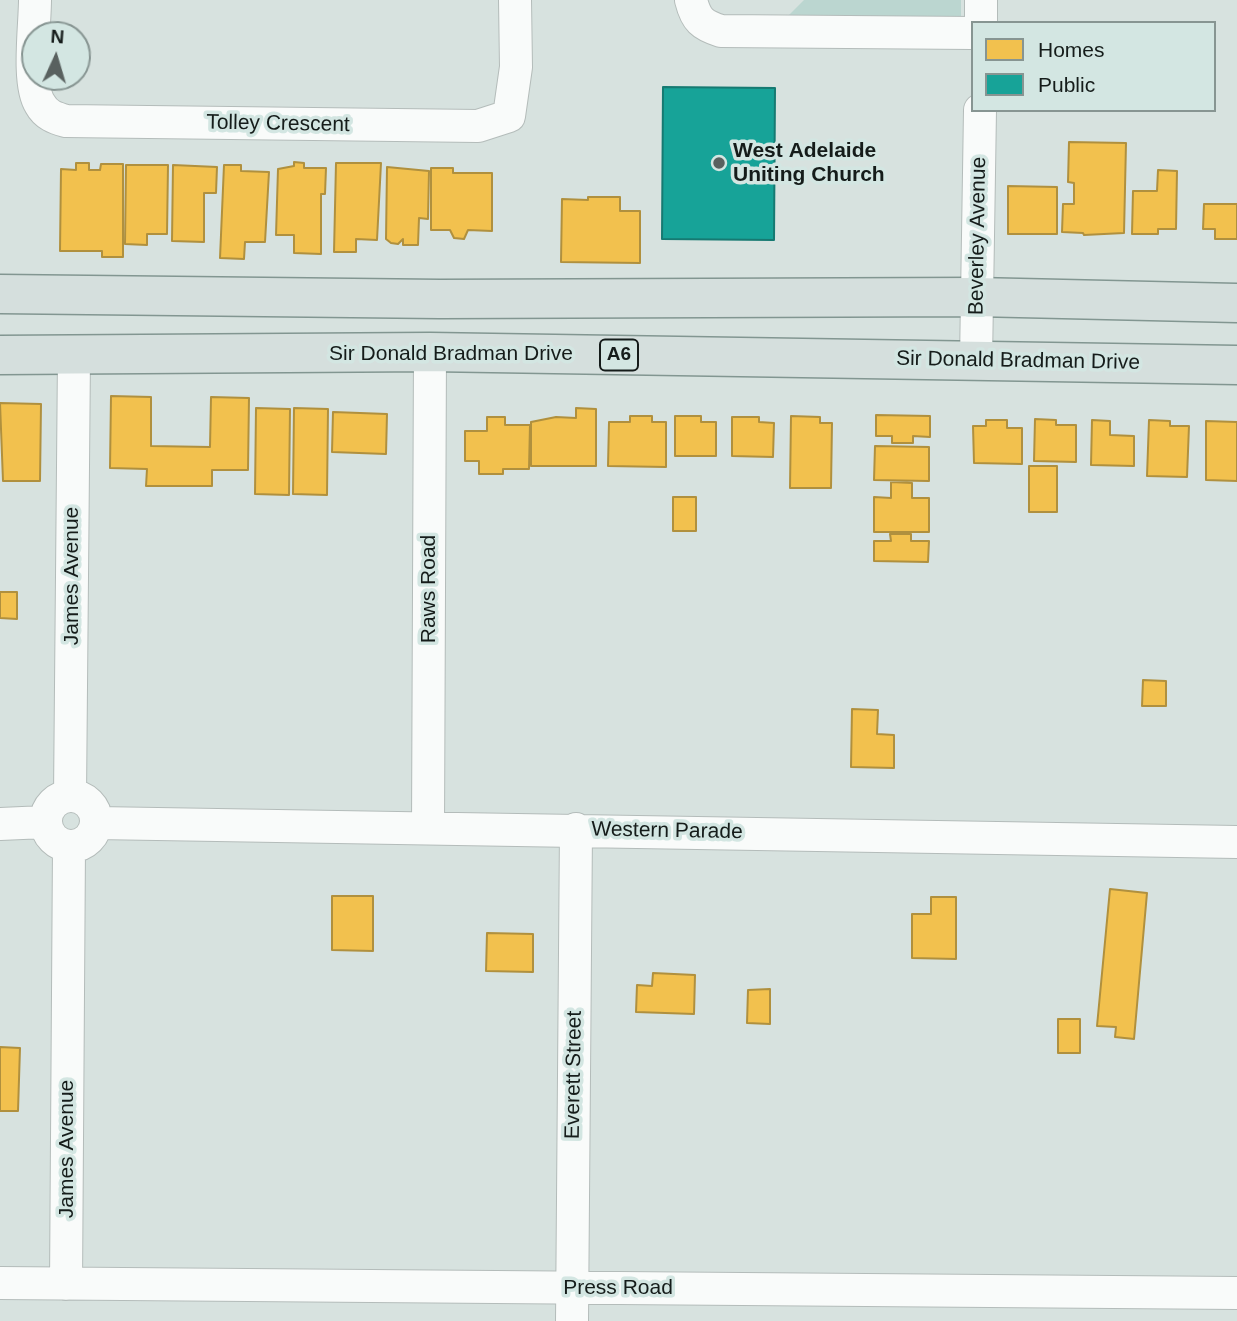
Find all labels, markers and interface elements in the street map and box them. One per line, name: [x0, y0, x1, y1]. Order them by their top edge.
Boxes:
north arrow: [21, 21, 91, 91]
legend: [971, 21, 1216, 112]
text: N: [50, 26, 65, 48]
text: Homes: [1038, 38, 1105, 61]
text: Public: [1038, 73, 1095, 96]
street label: Tolley Crescent: [206, 110, 350, 138]
place label: West Adelaide Uniting Church: [733, 138, 885, 188]
marker: West Adelaide Uniting Church: [711, 155, 727, 171]
street label: Beverley Avenue: [964, 157, 992, 315]
road number: A6: [600, 340, 638, 370]
street label: Sir Donald Bradman Drive: [329, 341, 573, 367]
street label: Sir Donald Bradman Drive: [896, 346, 1140, 376]
street label: James Avenue: [59, 507, 85, 645]
street label: Raws Road: [416, 535, 442, 643]
street label: Western Parade: [591, 817, 743, 845]
street label: Everett Street: [560, 1011, 588, 1139]
street label: James Avenue: [54, 1080, 80, 1218]
street label: Press Road: [563, 1275, 673, 1301]

